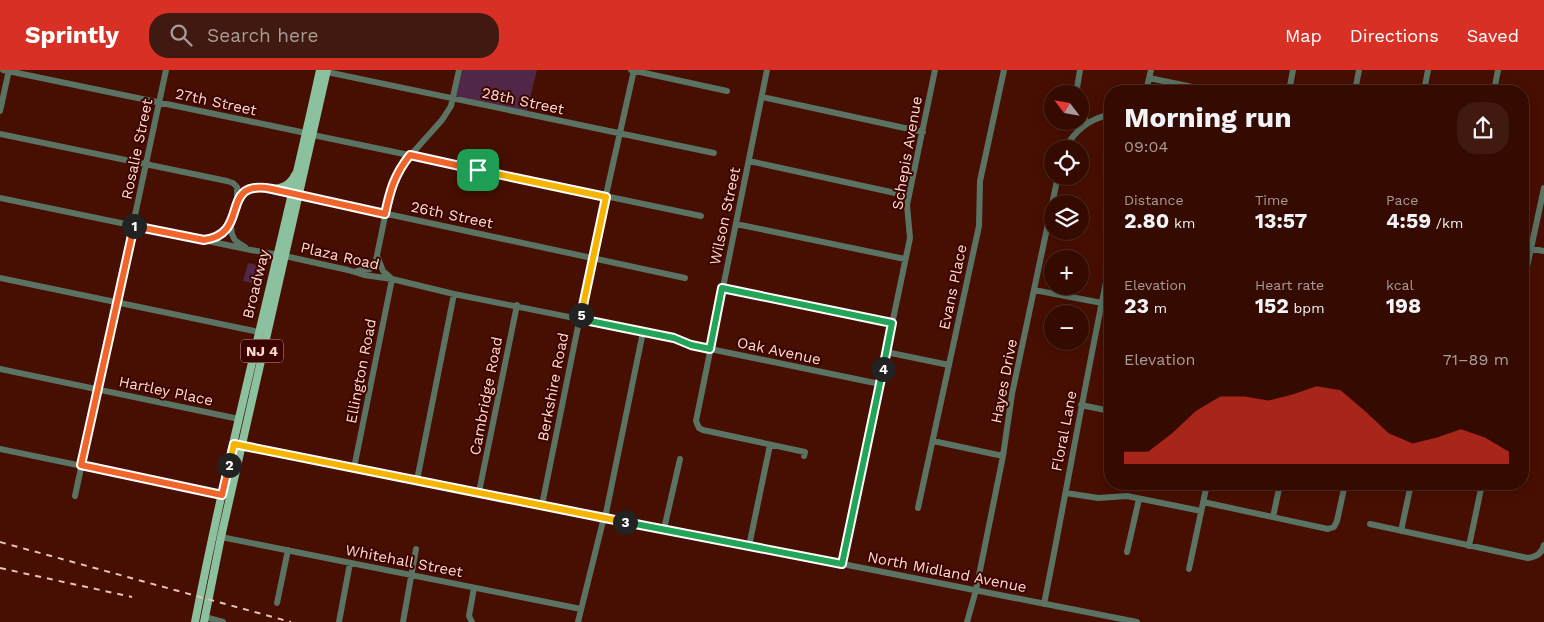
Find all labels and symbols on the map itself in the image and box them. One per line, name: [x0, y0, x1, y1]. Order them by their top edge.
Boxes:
street label: 28th Street: [480, 83, 567, 119]
street label: 27th Street: [174, 85, 259, 120]
north arrow: [1044, 85, 1089, 130]
street label: Schepis Avenue: [888, 95, 926, 211]
street label: Rosalie Street: [118, 96, 157, 201]
pin: [457, 149, 499, 191]
street label: Wilson Street: [706, 165, 744, 267]
street label: 26th Street: [409, 197, 496, 233]
pin: 1: [122, 214, 146, 238]
street label: Plaza Road: [299, 238, 381, 274]
street label: Evans Place: [935, 243, 971, 331]
street label: Broadway: [239, 247, 273, 321]
pin: 5: [568, 302, 594, 328]
street label: Ellington Road: [342, 317, 380, 425]
street label: Berkshire Road: [534, 331, 572, 443]
street label: Oak Avenue: [735, 333, 823, 369]
street label: Cambridge Road: [466, 335, 506, 457]
street label: Hayes Drive: [987, 337, 1021, 425]
road number: NJ 4: [241, 340, 283, 362]
pin: 4: [870, 356, 896, 382]
street label: Hartley Place: [117, 372, 215, 410]
street label: Floral Lane: [1047, 389, 1081, 473]
pin: 2: [216, 452, 242, 478]
pin: 3: [612, 510, 638, 534]
street label: Whitehall Street: [344, 541, 465, 581]
street label: North Midland Avenue: [866, 548, 1028, 596]

